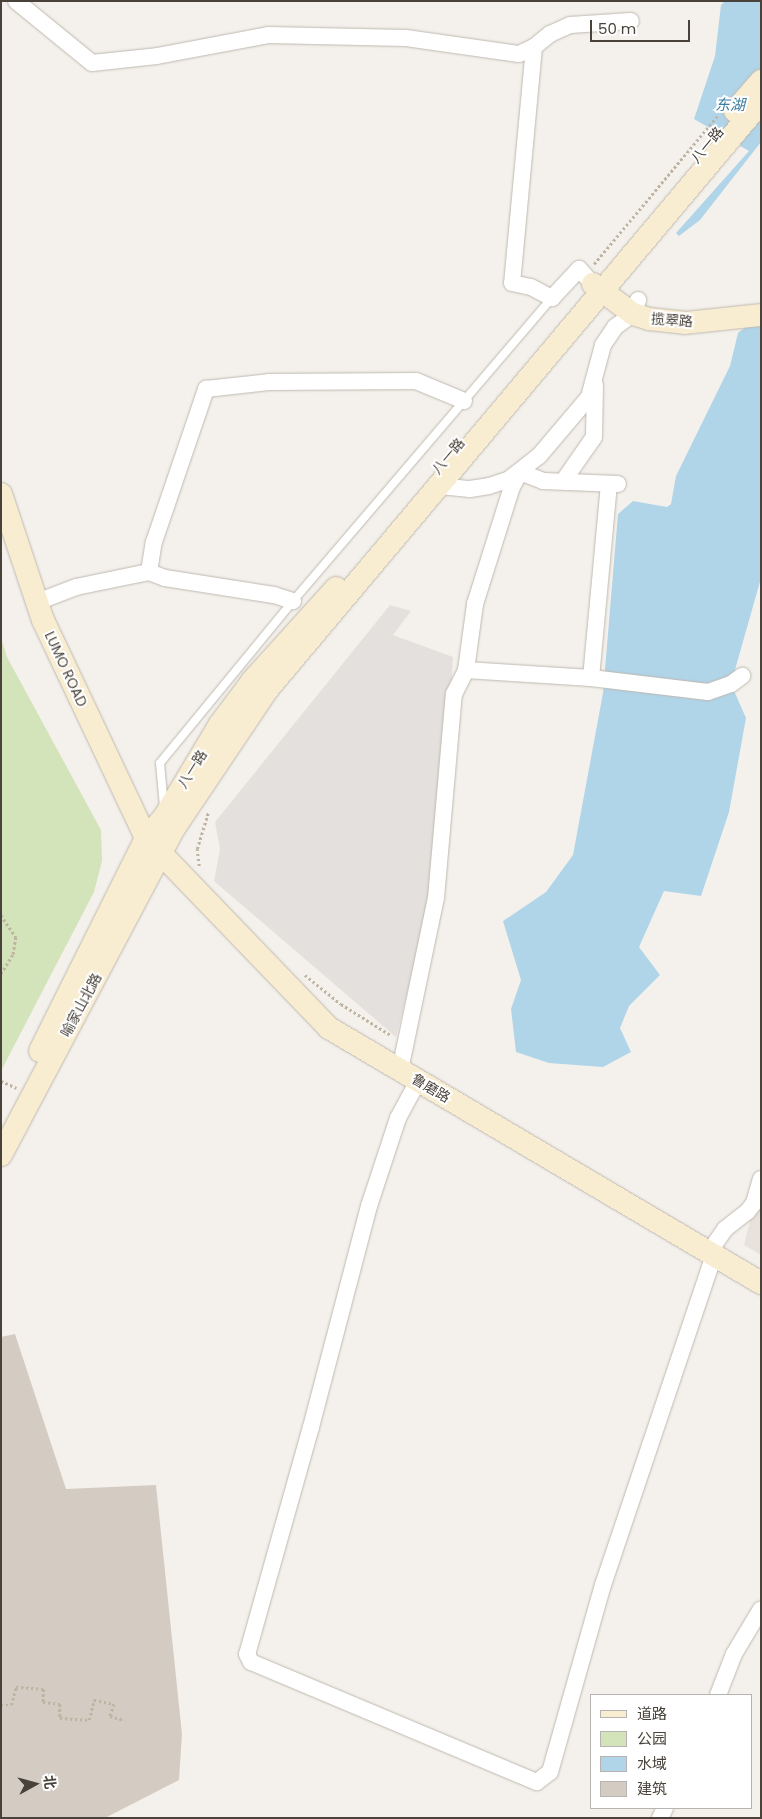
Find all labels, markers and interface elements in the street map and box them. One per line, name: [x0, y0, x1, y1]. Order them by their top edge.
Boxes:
scale bar: [592, 10, 692, 42]
text: 50 m: [598, 18, 636, 39]
water label: 东湖: [715, 96, 745, 114]
street label: 八一路: [687, 124, 727, 166]
street label: 揽翠路: [650, 310, 694, 330]
street label: 八一路: [428, 435, 468, 477]
street label: LUMO ROAD: [41, 629, 91, 709]
street label: 八一路: [174, 747, 210, 791]
street label: 喻家山北路: [57, 970, 105, 1040]
street label: 鲁磨路: [409, 1070, 453, 1106]
legend: [590, 1694, 752, 1809]
text: 道路: [637, 1703, 667, 1724]
text: 公园: [637, 1728, 667, 1749]
text: 水域: [637, 1753, 667, 1774]
north arrow: [10, 1759, 60, 1809]
text: 北: [39, 1774, 61, 1790]
text: 建筑: [637, 1778, 667, 1799]

